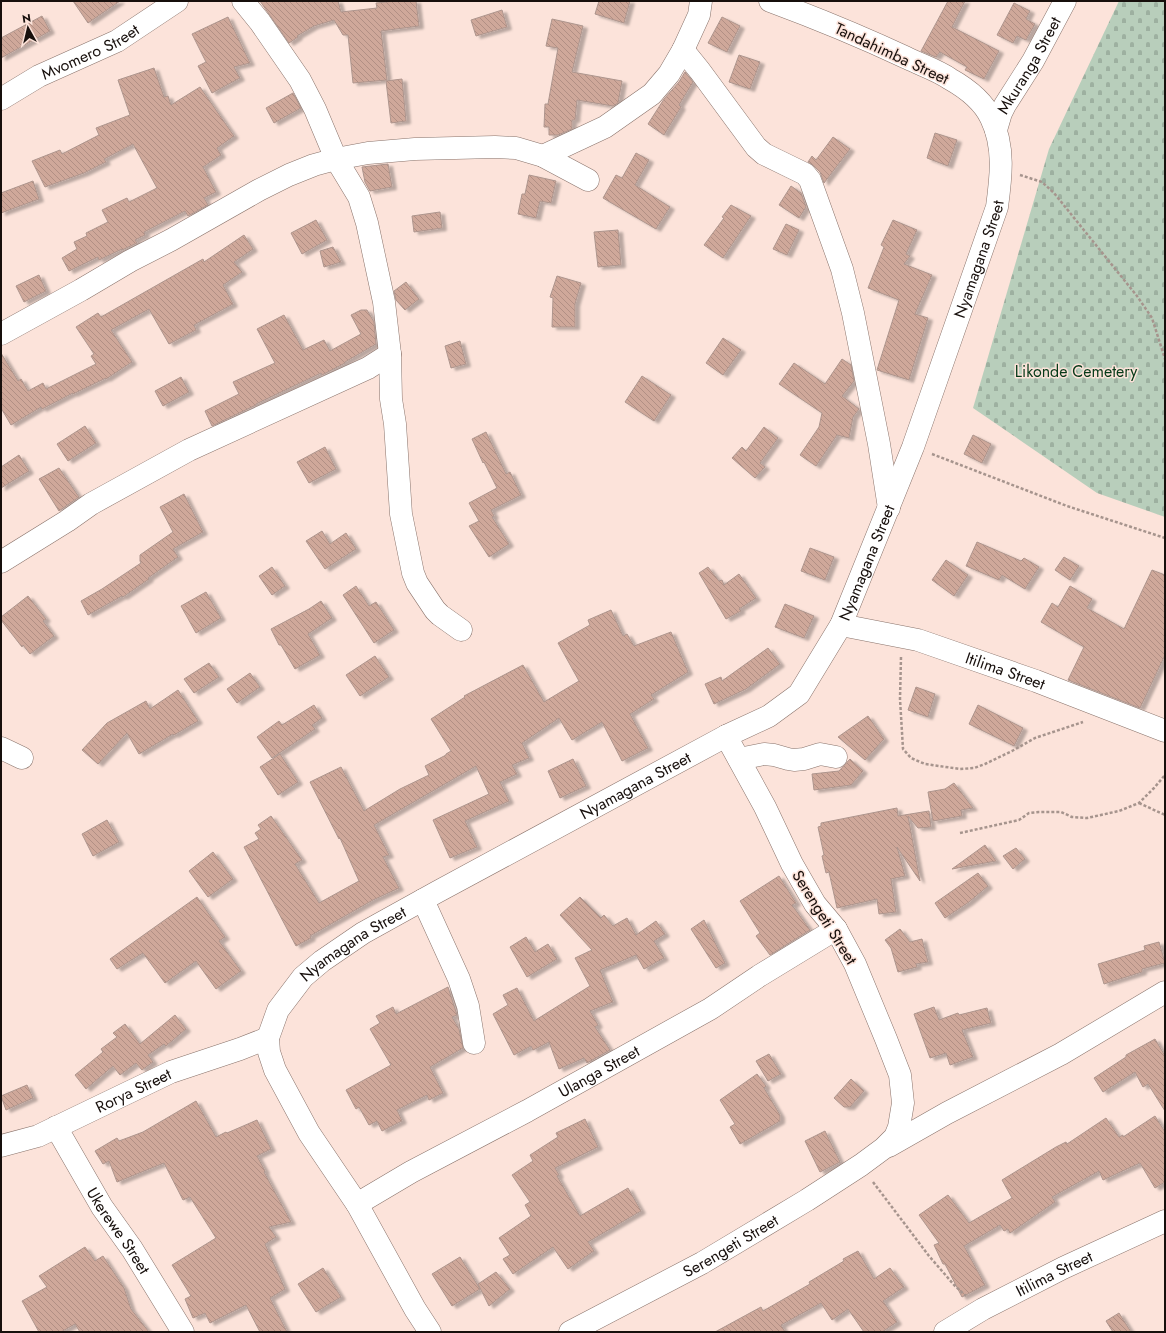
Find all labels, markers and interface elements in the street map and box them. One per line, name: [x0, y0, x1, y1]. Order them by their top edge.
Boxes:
north arrow: [8, 8, 48, 48]
text: N: [21, 10, 32, 27]
street label: Mkuranga Street: [991, 12, 1067, 118]
street label: Tandahimba Street: [831, 17, 953, 90]
street label: Mvomero Street: [38, 18, 144, 86]
street label: Nyamagana Street: [948, 199, 1010, 321]
park label: Likonde Cemetery: [1015, 360, 1138, 383]
street label: Nyamagana Street: [833, 501, 901, 624]
street label: Itilima Street: [962, 646, 1049, 696]
street label: Nyamagana Street: [576, 746, 695, 825]
street label: Serengeti Street: [786, 866, 863, 969]
street label: Nyamagana Street: [295, 900, 410, 987]
street label: Ulanga Street: [554, 1039, 644, 1103]
street label: Rorya Street: [92, 1063, 175, 1119]
street label: Ukerewe Street: [81, 1183, 156, 1279]
street label: Serengeti Street: [679, 1209, 783, 1283]
street label: Itilima Street: [1012, 1245, 1096, 1302]

